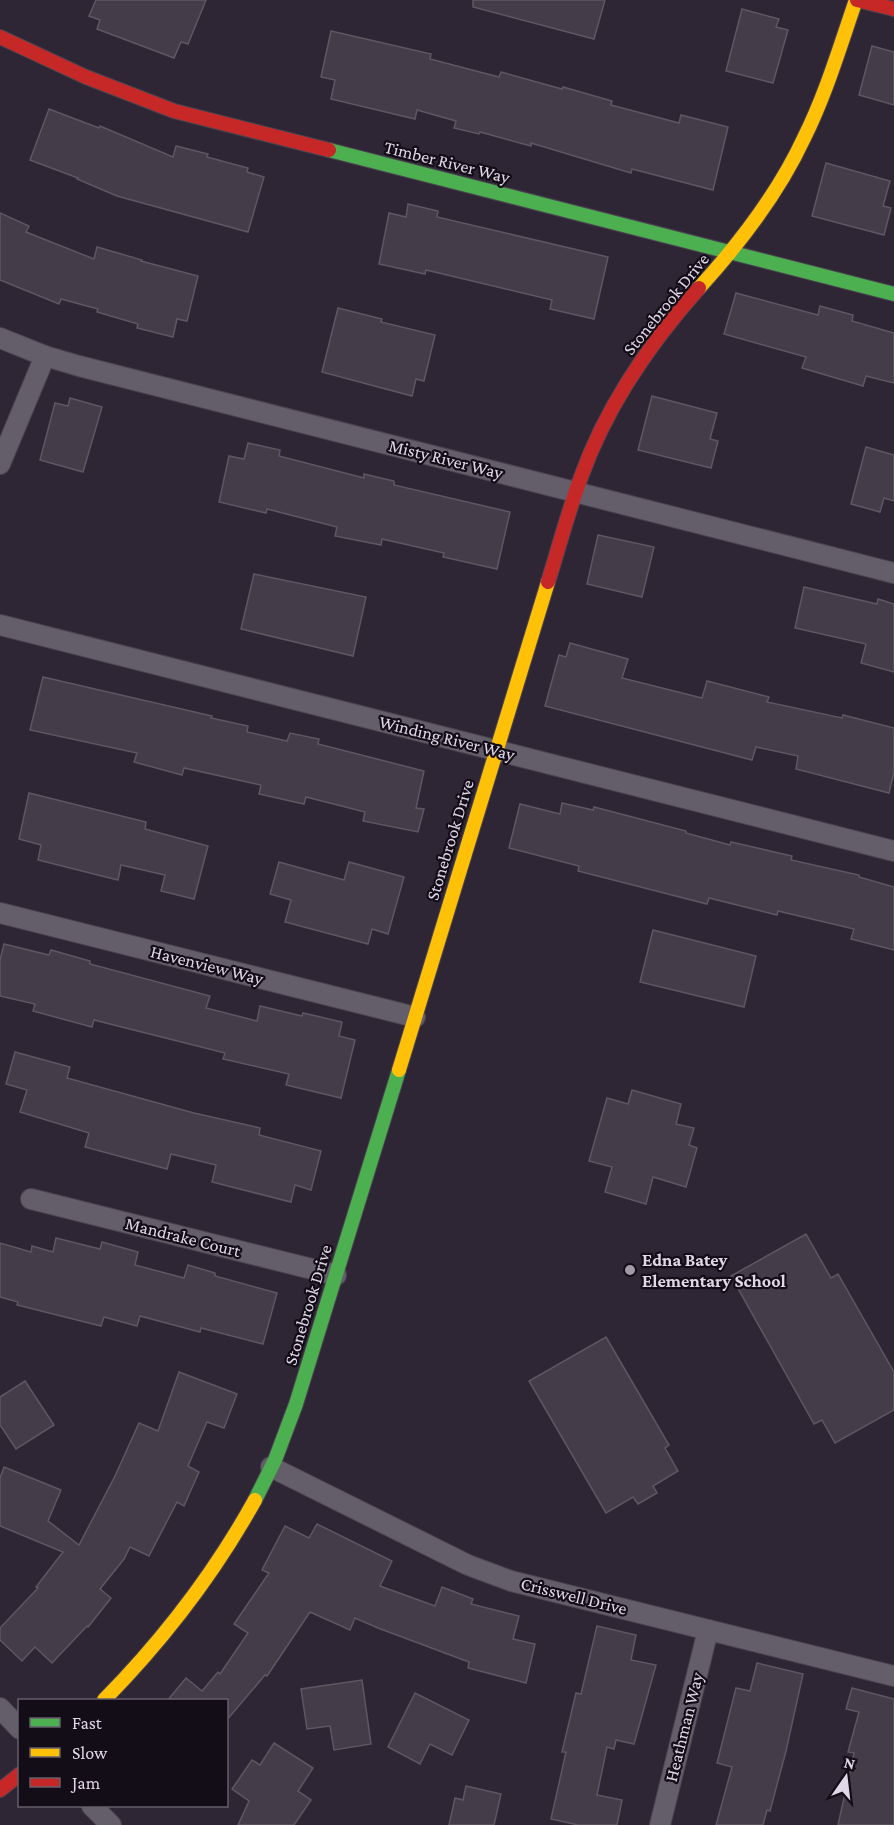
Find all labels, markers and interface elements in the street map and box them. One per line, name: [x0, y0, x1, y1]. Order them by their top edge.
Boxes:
street label: Timber River Way: [382, 137, 513, 187]
street label: Stonebrook Drive: [619, 249, 713, 359]
street label: Misty River Way: [387, 435, 506, 483]
street label: Winding River Way: [377, 711, 518, 765]
street label: Stonebrook Drive: [422, 777, 478, 903]
street label: Havenview Way: [149, 941, 266, 989]
street label: Mandrake Court: [123, 1213, 244, 1261]
street label: Stonebrook Drive: [280, 1242, 336, 1368]
place label: Edna Batey Elementary School: [642, 1250, 786, 1291]
marker: Edna Batey Elementary School: [623, 1263, 637, 1277]
street label: Crisswell Drive: [519, 1573, 629, 1619]
street label: Heathman Way: [661, 1670, 707, 1784]
legend: [18, 1699, 228, 1807]
text: Fast: [72, 1713, 103, 1733]
text: Slow: [72, 1743, 108, 1763]
north arrow: [816, 1747, 876, 1807]
text: N: [842, 1753, 857, 1773]
text: Jam: [70, 1773, 101, 1793]

